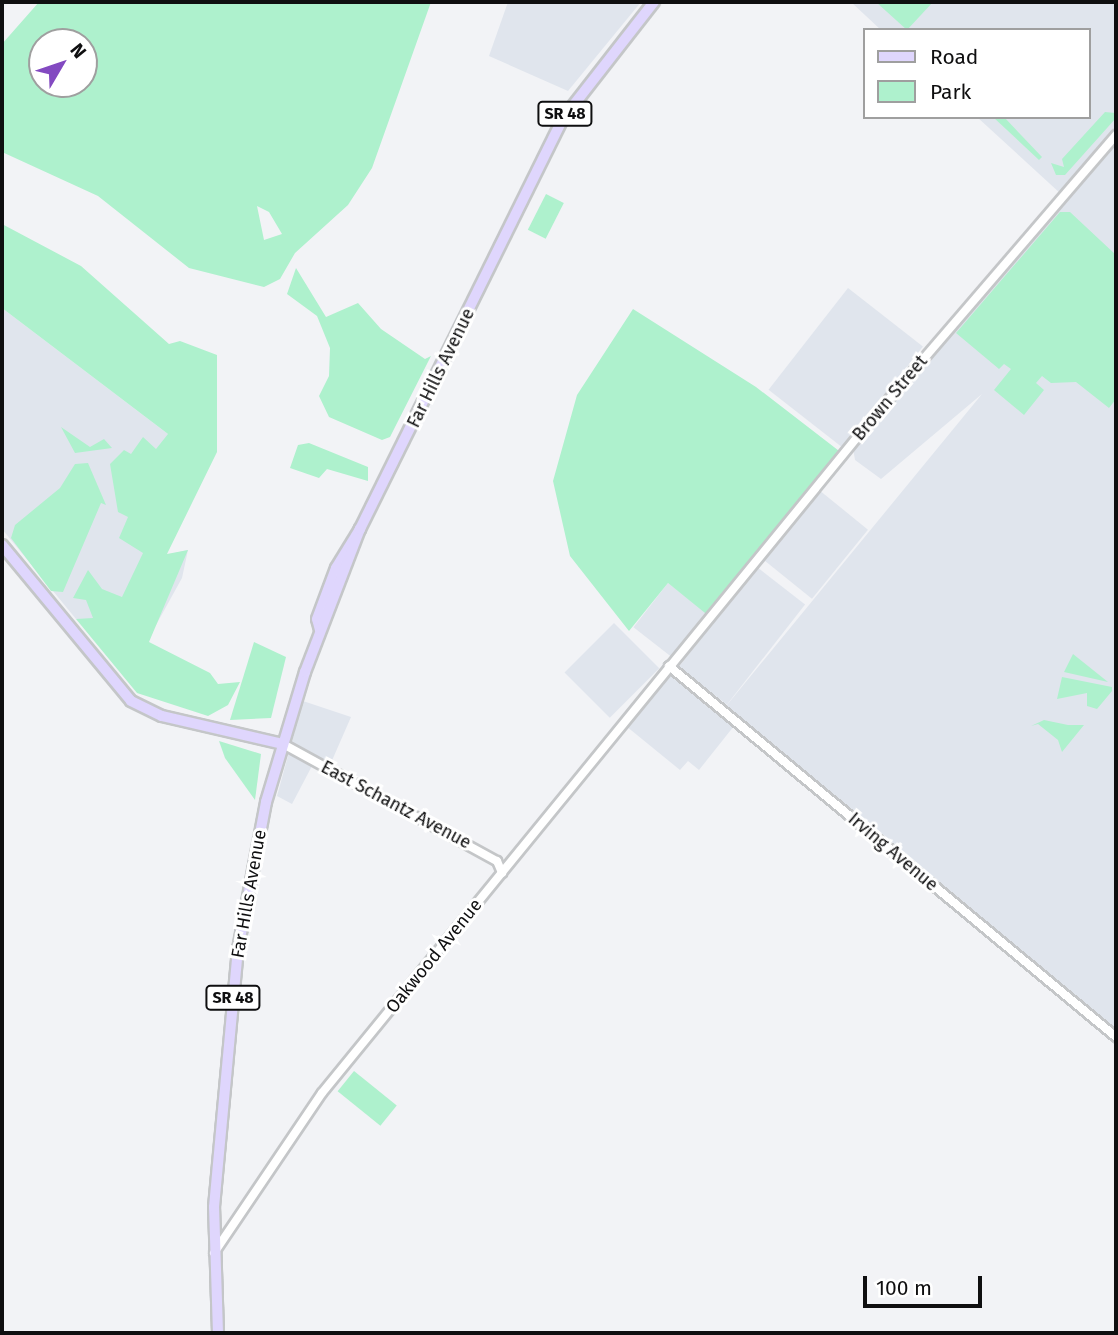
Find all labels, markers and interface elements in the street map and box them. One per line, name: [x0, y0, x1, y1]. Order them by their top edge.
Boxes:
north arrow: [28, 28, 98, 98]
legend: [862, 28, 1090, 119]
text: N: [65, 39, 91, 63]
text: Road: [930, 44, 978, 70]
text: Park: [930, 79, 971, 105]
road number: SR 48: [537, 102, 593, 126]
street label: Far Hills Avenue: [403, 305, 479, 431]
street label: Brown Street: [848, 351, 932, 445]
street label: East Schantz Avenue: [317, 756, 475, 854]
street label: Irving Avenue: [844, 808, 942, 896]
street label: Far Hills Avenue: [227, 828, 271, 960]
street label: Oakwood Avenue: [381, 895, 487, 1017]
road number: SR 48: [205, 986, 261, 1010]
scale bar: [866, 1262, 985, 1306]
text: 100 m: [876, 1275, 932, 1301]

